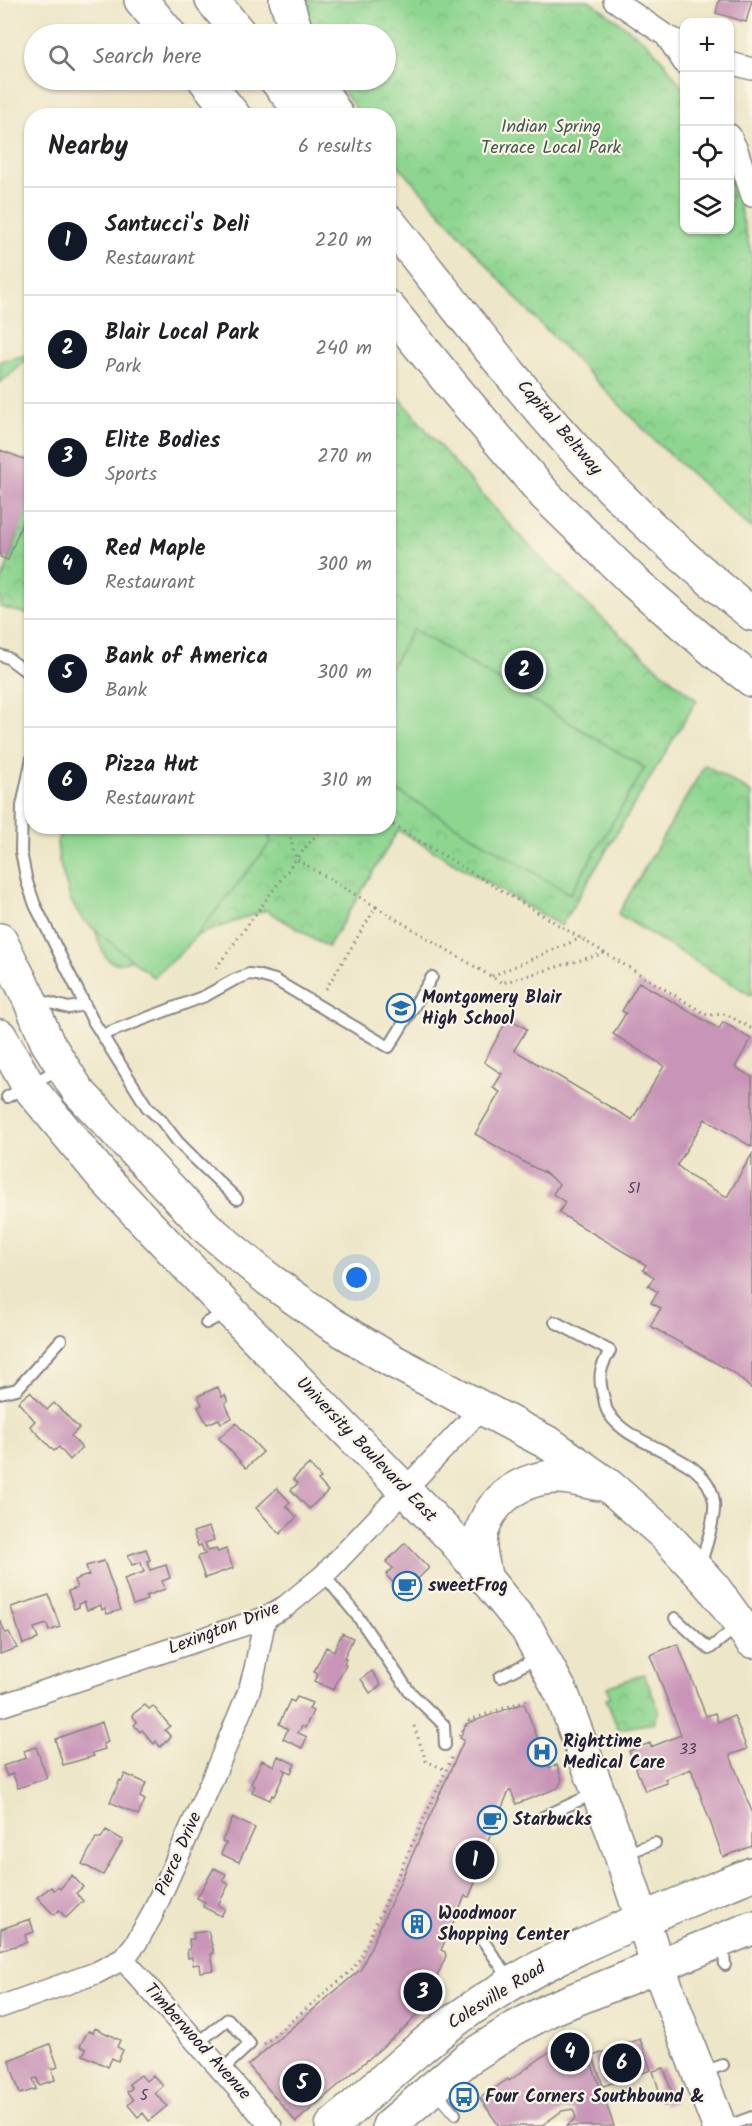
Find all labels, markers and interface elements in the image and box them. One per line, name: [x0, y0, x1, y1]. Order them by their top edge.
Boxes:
map controls: [680, 18, 734, 234]
button: +: [680, 18, 734, 72]
search box: [24, 24, 396, 90]
text: Search here: [93, 40, 201, 75]
icon: search: [45, 41, 78, 74]
button: −: [680, 72, 734, 126]
park label: Indian Spring Terrace Local Park: [481, 113, 622, 163]
text: Nearby: [48, 126, 128, 168]
button: locate: [680, 126, 734, 180]
text: 6 results: [298, 131, 372, 163]
button: layers: [680, 180, 734, 234]
text: Santucci's Deli: [105, 208, 249, 243]
text: 1: [64, 225, 71, 257]
text: 220 m: [315, 225, 372, 257]
text: Restaurant: [105, 243, 195, 275]
text: Blair Local Park: [105, 316, 258, 351]
text: 2: [62, 333, 73, 365]
text: 240 m: [315, 333, 372, 365]
text: Park: [105, 351, 141, 383]
street label: Capital Beltway: [509, 374, 609, 483]
text: Elite Bodies: [105, 424, 220, 459]
text: 3: [62, 441, 73, 473]
text: 270 m: [317, 441, 372, 473]
text: Sports: [105, 459, 157, 491]
text: Red Maple: [105, 532, 206, 567]
text: 4: [62, 549, 73, 581]
text: 300 m: [317, 549, 372, 581]
text: Restaurant: [105, 567, 195, 599]
text: Bank of America: [105, 640, 268, 675]
pin: 2: [504, 648, 544, 692]
text: 5: [62, 657, 73, 689]
text: 300 m: [317, 657, 372, 689]
text: Bank: [105, 675, 147, 707]
text: Pizza Hut: [105, 748, 199, 783]
text: 6: [62, 765, 73, 797]
text: 310 m: [320, 765, 372, 797]
text: Restaurant: [105, 783, 195, 815]
place label: Montgomery Blair High School: [422, 984, 563, 1034]
school or university icon: Montgomery Blair High School: [385, 992, 417, 1024]
house number: 51: [628, 1177, 641, 1201]
your location: [342, 1263, 371, 1292]
street label: University Boulevard East: [288, 1370, 444, 1530]
cafe icon: sweetFrog: [391, 1570, 423, 1602]
place label: sweetFrog: [428, 1572, 508, 1601]
street label: Lexington Drive: [164, 1594, 284, 1664]
place label: Righttime Medical Care: [563, 1728, 665, 1778]
hospital icon: Righttime Medical Care: [526, 1736, 558, 1768]
house number: 33: [679, 1738, 697, 1762]
cafe icon: Starbucks: [476, 1804, 508, 1836]
place label: Starbucks: [513, 1806, 592, 1835]
street label: Pierce Drive: [148, 1807, 210, 1901]
pin: 1: [456, 1838, 494, 1882]
place label: Woodmoor Shopping Center: [438, 1900, 571, 1950]
building icon: Woodmoor Shopping Center: [401, 1908, 433, 1940]
street label: Colesville Road: [442, 1954, 553, 2038]
pin: 3: [404, 1970, 442, 2014]
street label: Timberwood Avenue: [136, 1977, 258, 2107]
pin: 4: [550, 2030, 590, 2074]
pin: 6: [602, 2040, 642, 2086]
pin: 5: [282, 2060, 322, 2106]
bus stop icon: Four Corners Southbound &: [448, 2081, 480, 2113]
place label: Four Corners Southbound &: [485, 2083, 705, 2112]
house number: 5: [140, 2084, 149, 2108]

